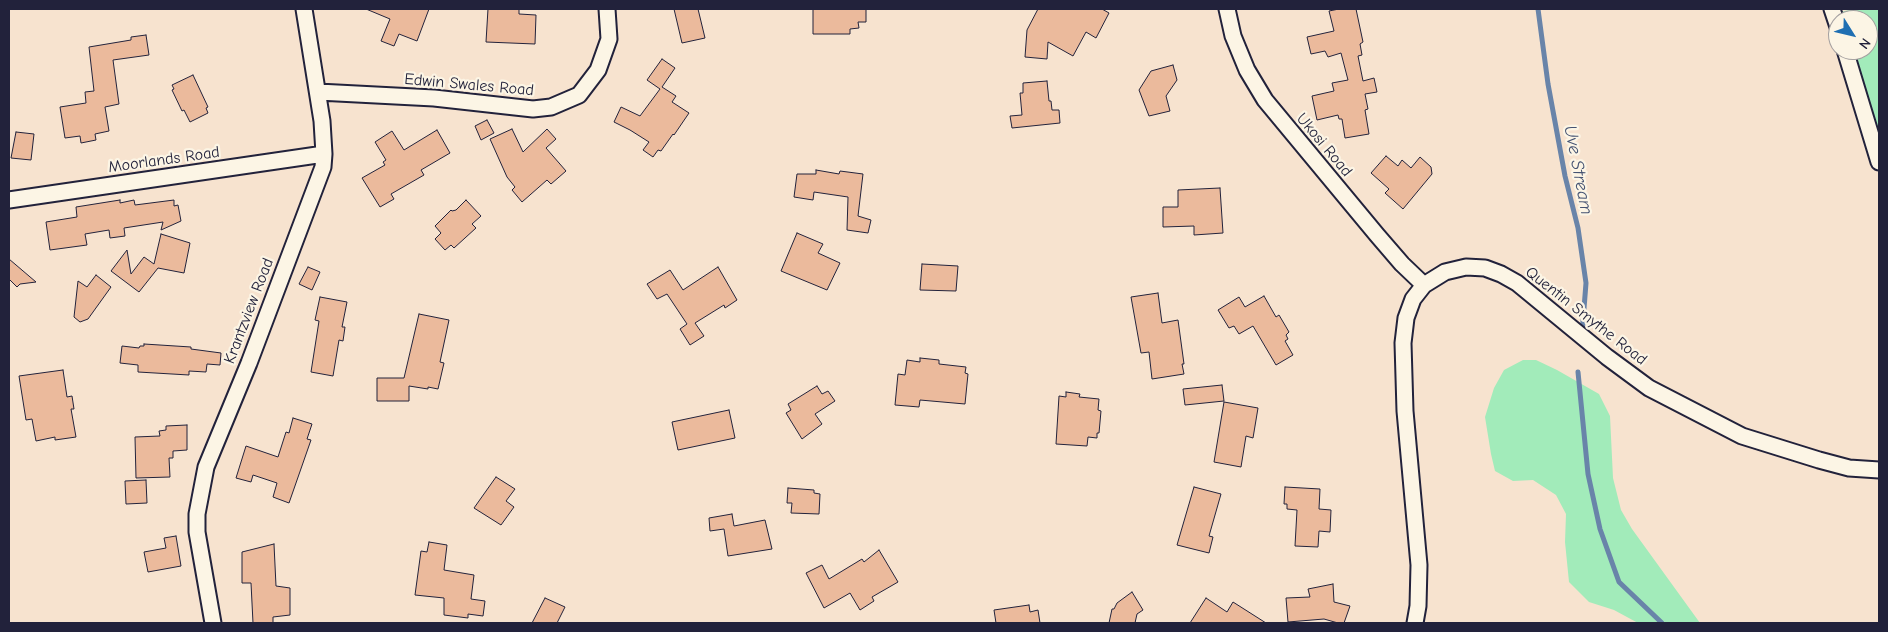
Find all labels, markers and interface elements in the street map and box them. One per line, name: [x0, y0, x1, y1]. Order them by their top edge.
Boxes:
north arrow: [1828, 10, 1878, 60]
text: N: [1855, 35, 1874, 52]
street label: Edwin Swales Road: [403, 70, 535, 100]
street label: Ukosi Road: [1292, 109, 1356, 181]
water label: Uve Stream: [1559, 124, 1597, 216]
street label: Moorlands Road: [107, 143, 221, 177]
street label: Krantzview Road: [220, 256, 278, 366]
street label: Quentin Smythe Road: [1521, 263, 1651, 369]

